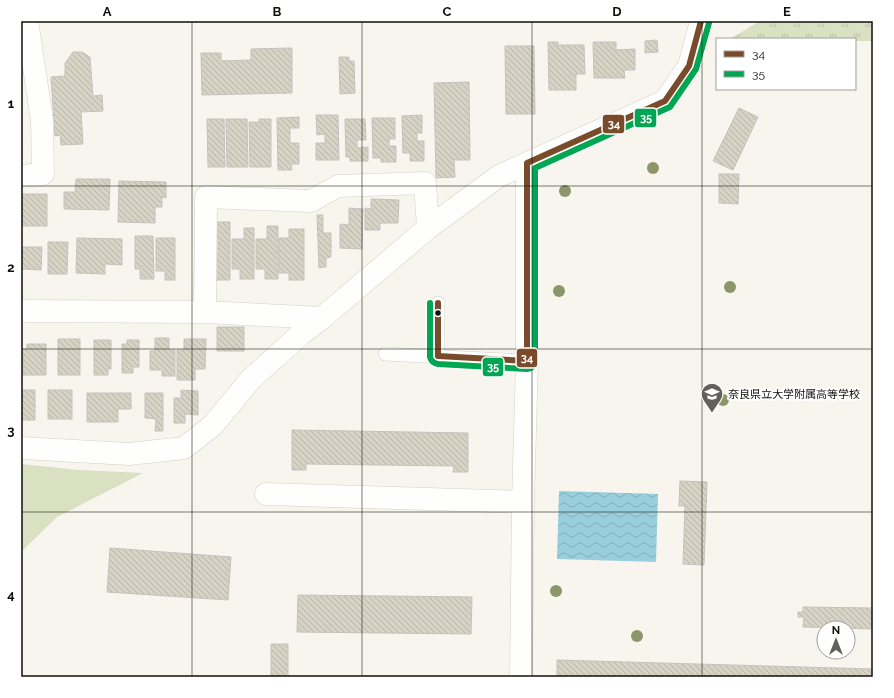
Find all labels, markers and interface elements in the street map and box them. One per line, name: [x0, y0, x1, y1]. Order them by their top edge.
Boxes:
text: A: [103, 4, 112, 19]
text: B: [273, 4, 282, 19]
text: C: [443, 4, 452, 19]
text: D: [612, 4, 622, 19]
text: E: [783, 4, 791, 19]
legend: [716, 38, 856, 90]
text: 34: [752, 47, 765, 61]
text: 35: [752, 67, 765, 81]
text: 1: [8, 96, 15, 111]
line badge: 35: [634, 108, 657, 128]
text: 35: [640, 112, 652, 125]
line badge: 34: [602, 114, 625, 134]
text: 34: [608, 118, 620, 131]
text: 2: [7, 260, 15, 275]
unlabelled marker: [433, 308, 443, 318]
line badge: 34: [516, 348, 538, 368]
text: 34: [521, 352, 533, 365]
line badge: 35: [482, 357, 504, 377]
text: 35: [487, 361, 499, 374]
school or university icon: 奈良県立大学附属高等学校: [699, 381, 725, 414]
place label: 奈良県立大学附属高等学校: [728, 388, 860, 401]
text: 3: [7, 423, 15, 438]
text: 4: [7, 587, 15, 602]
north arrow: [816, 620, 856, 660]
text: N: [832, 624, 840, 637]

